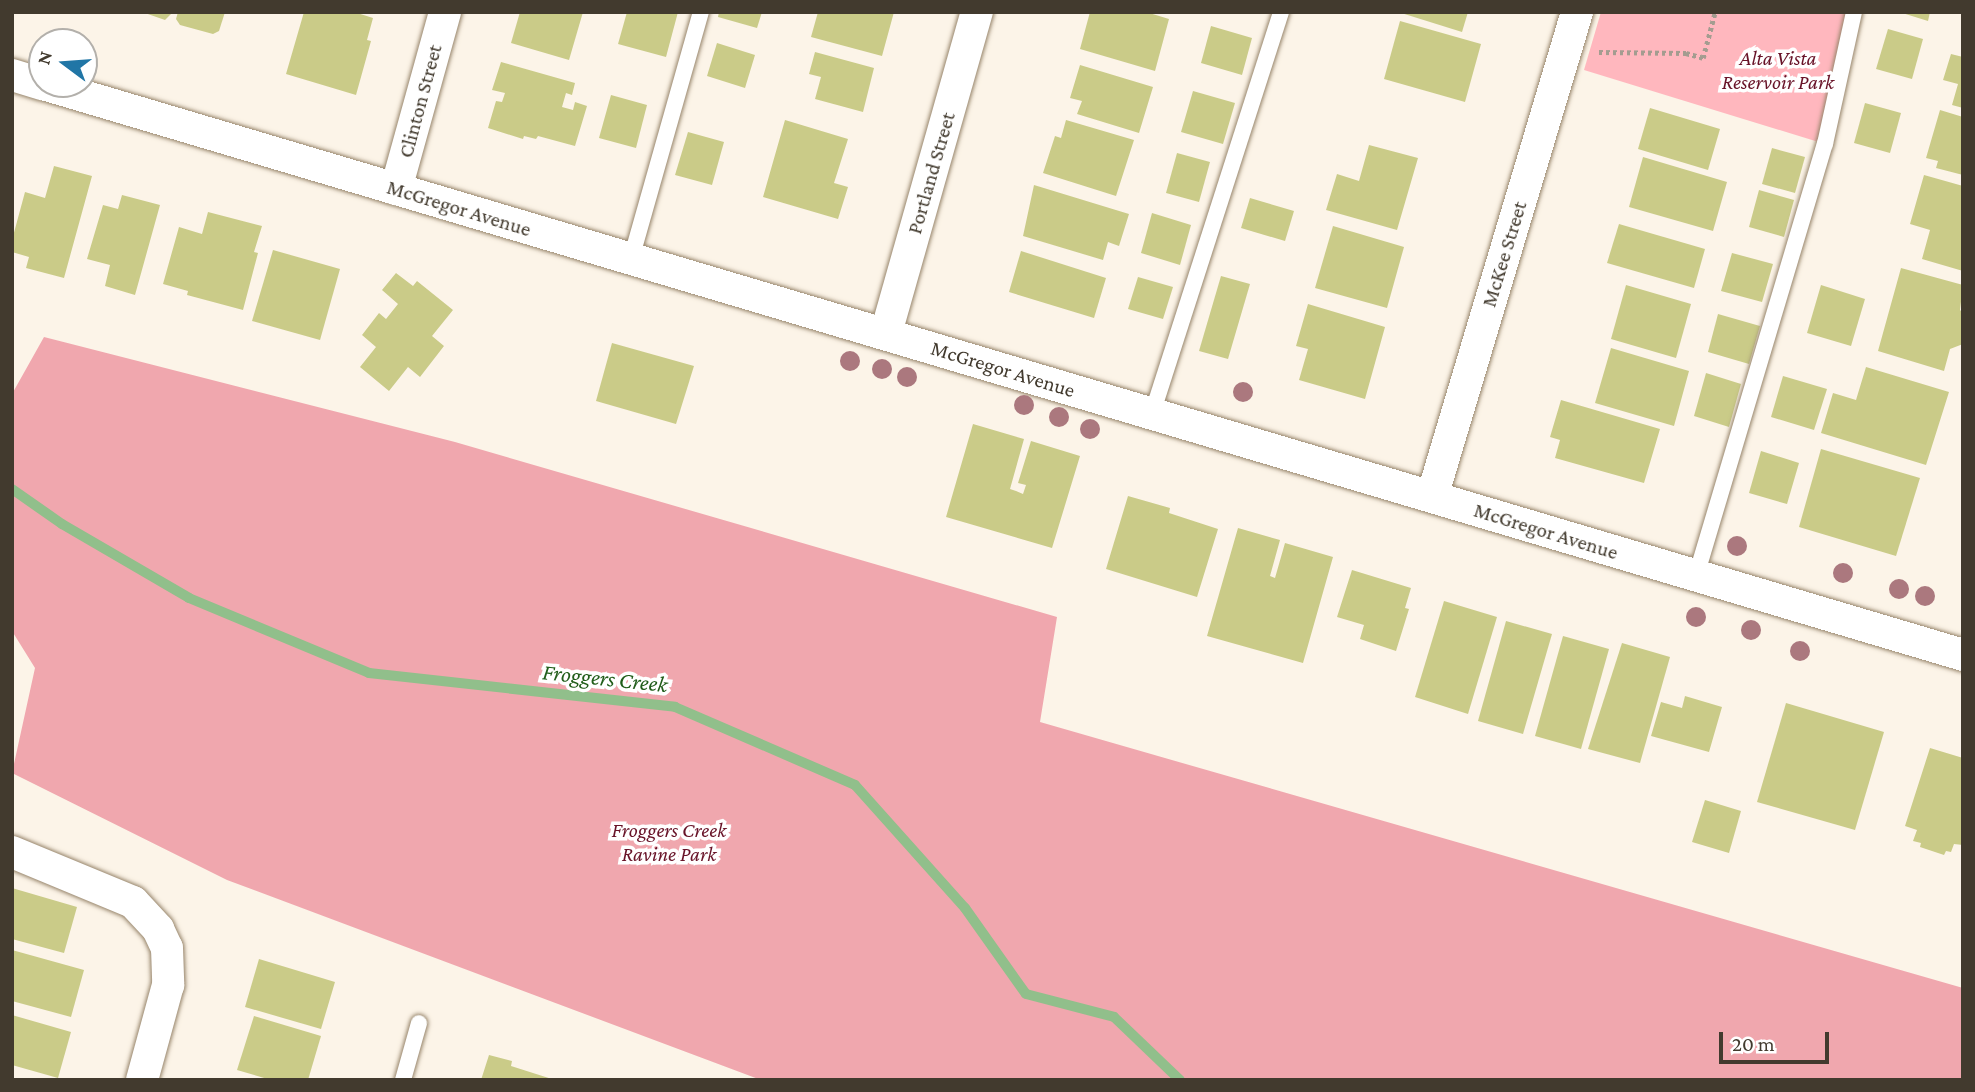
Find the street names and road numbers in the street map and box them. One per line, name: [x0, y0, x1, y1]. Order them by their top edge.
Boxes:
street label: Clinton Street: [393, 42, 447, 160]
street label: Portland Street: [902, 109, 960, 237]
street label: McGregor Avenue: [384, 174, 534, 242]
street label: McKee Street: [1476, 198, 1532, 310]
street label: McGregor Avenue: [928, 335, 1078, 403]
street label: McGregor Avenue: [1471, 497, 1621, 565]

